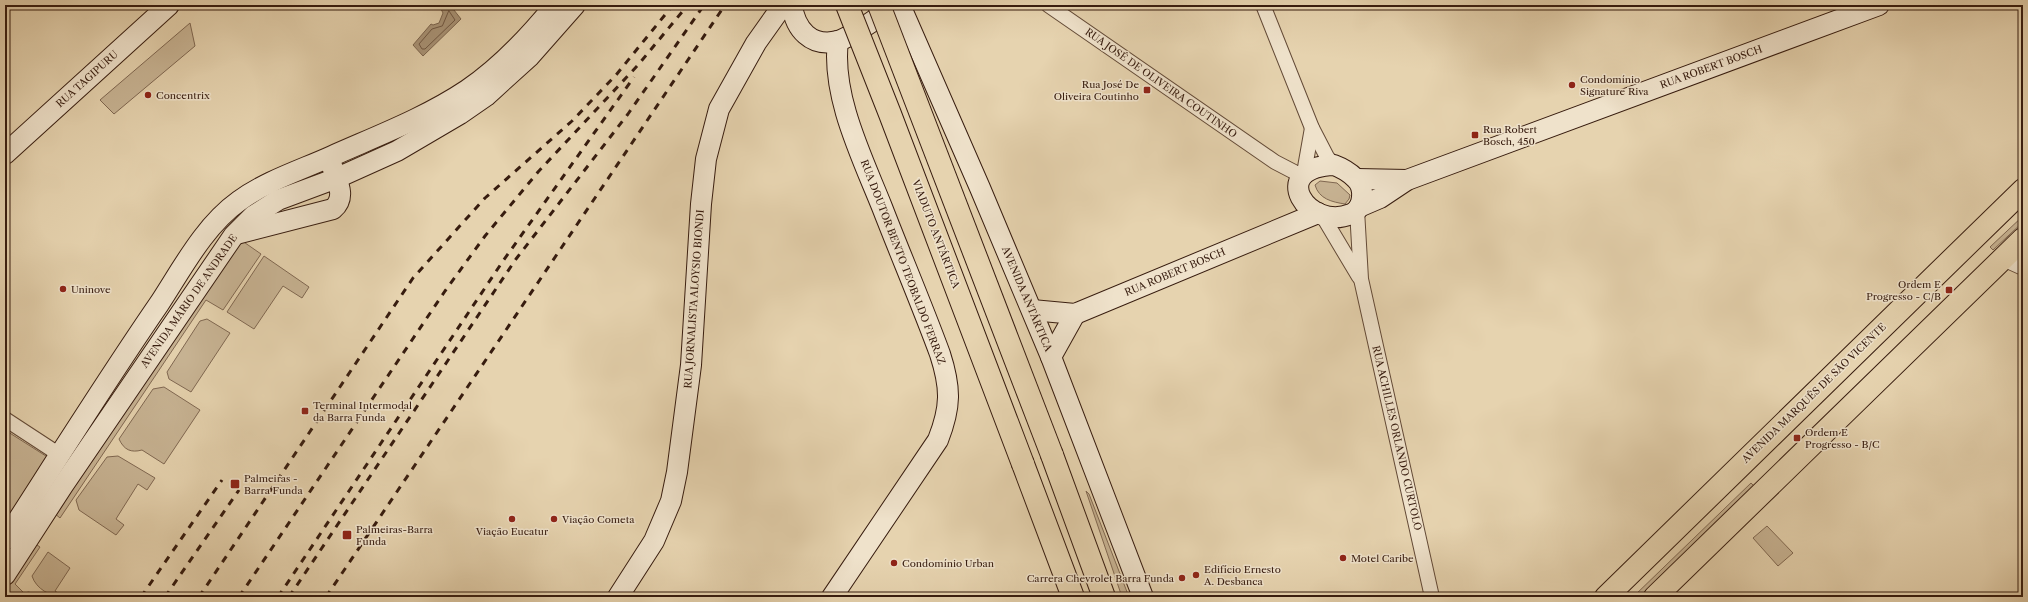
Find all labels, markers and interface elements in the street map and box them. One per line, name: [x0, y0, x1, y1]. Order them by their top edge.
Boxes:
street label: RUA JOSÉ DE OLIVEIRA COUTINHO: [1082, 25, 1240, 141]
street label: RUA ROBERT BOSCH: [1658, 42, 1764, 92]
street label: RUA TAGIPURU: [53, 48, 121, 110]
place label: Condomínio Signature Riva: [1580, 73, 1649, 98]
place label: Rua José De Oliveira Coutinho: [1054, 78, 1139, 103]
marker: Condomínio Signature Riva: [1567, 80, 1577, 90]
marker: Rua José De Oliveira Coutinho: [1142, 85, 1152, 95]
place label: Concentrix: [156, 89, 210, 102]
marker: Concentrix: [143, 90, 153, 100]
place label: Rua Robert Bosch, 450: [1483, 123, 1538, 148]
marker: Rua Robert Bosch, 450: [1470, 130, 1480, 140]
street label: RUA DOUTOR BENTO TEOBALDO FERRAZ: [858, 158, 948, 367]
street label: VIADUTO ANTÁRTICA: [909, 177, 963, 291]
street label: RUA JORNALISTA ALOYSIO BIONDI: [681, 209, 707, 389]
street label: AVENIDA MÁRIO DE ANDRADE: [137, 232, 240, 371]
street label: AVENIDA ANTÁRTICA: [999, 244, 1055, 354]
street label: RUA ROBERT BOSCH: [1123, 245, 1228, 299]
place label: Ordem E Progresso - C/B: [1866, 278, 1941, 303]
place label: Uninove: [71, 283, 111, 296]
marker: Uninove: [58, 284, 68, 294]
marker: Ordem E Progresso - C/B: [1944, 285, 1954, 295]
street label: AVENIDA MARQUÊS DE SÃO VICENTE: [1738, 320, 1889, 466]
street label: RUA ACHILLES ORLANDO CURTOLO: [1369, 344, 1425, 532]
place label: Terminal Intermodal da Barra Funda: [313, 399, 412, 424]
marker: Terminal Intermodal da Barra Funda: [300, 406, 310, 416]
place label: Ordem E Progresso - B/C: [1805, 426, 1880, 451]
marker: Ordem E Progresso - B/C: [1792, 433, 1802, 443]
place label: Palmeiras - Barra Funda: [244, 472, 303, 497]
marker: Palmeiras - Barra Funda: [229, 478, 241, 490]
place label: Viação Cometa: [561, 513, 635, 526]
marker: Viação Eucatur: [507, 514, 517, 524]
marker: Viação Cometa: [549, 514, 559, 524]
place label: Palmeiras-Barra Funda: [356, 523, 434, 548]
place label: Viação Eucatur: [475, 525, 549, 538]
marker: Palmeiras-Barra Funda: [341, 529, 353, 541]
place label: Motel Caribe: [1351, 552, 1414, 565]
marker: Motel Caribe: [1338, 553, 1348, 563]
place label: Condomínio Urban: [902, 557, 995, 570]
marker: Condomínio Urban: [889, 558, 899, 568]
place label: Edifício Ernesto A. Desbanca: [1203, 563, 1281, 588]
marker: Edifício Ernesto A. Desbanca: [1191, 570, 1201, 580]
place label: Carrera Chevrolet Barra Funda: [1027, 572, 1175, 585]
marker: Carrera Chevrolet Barra Funda: [1177, 573, 1187, 583]

